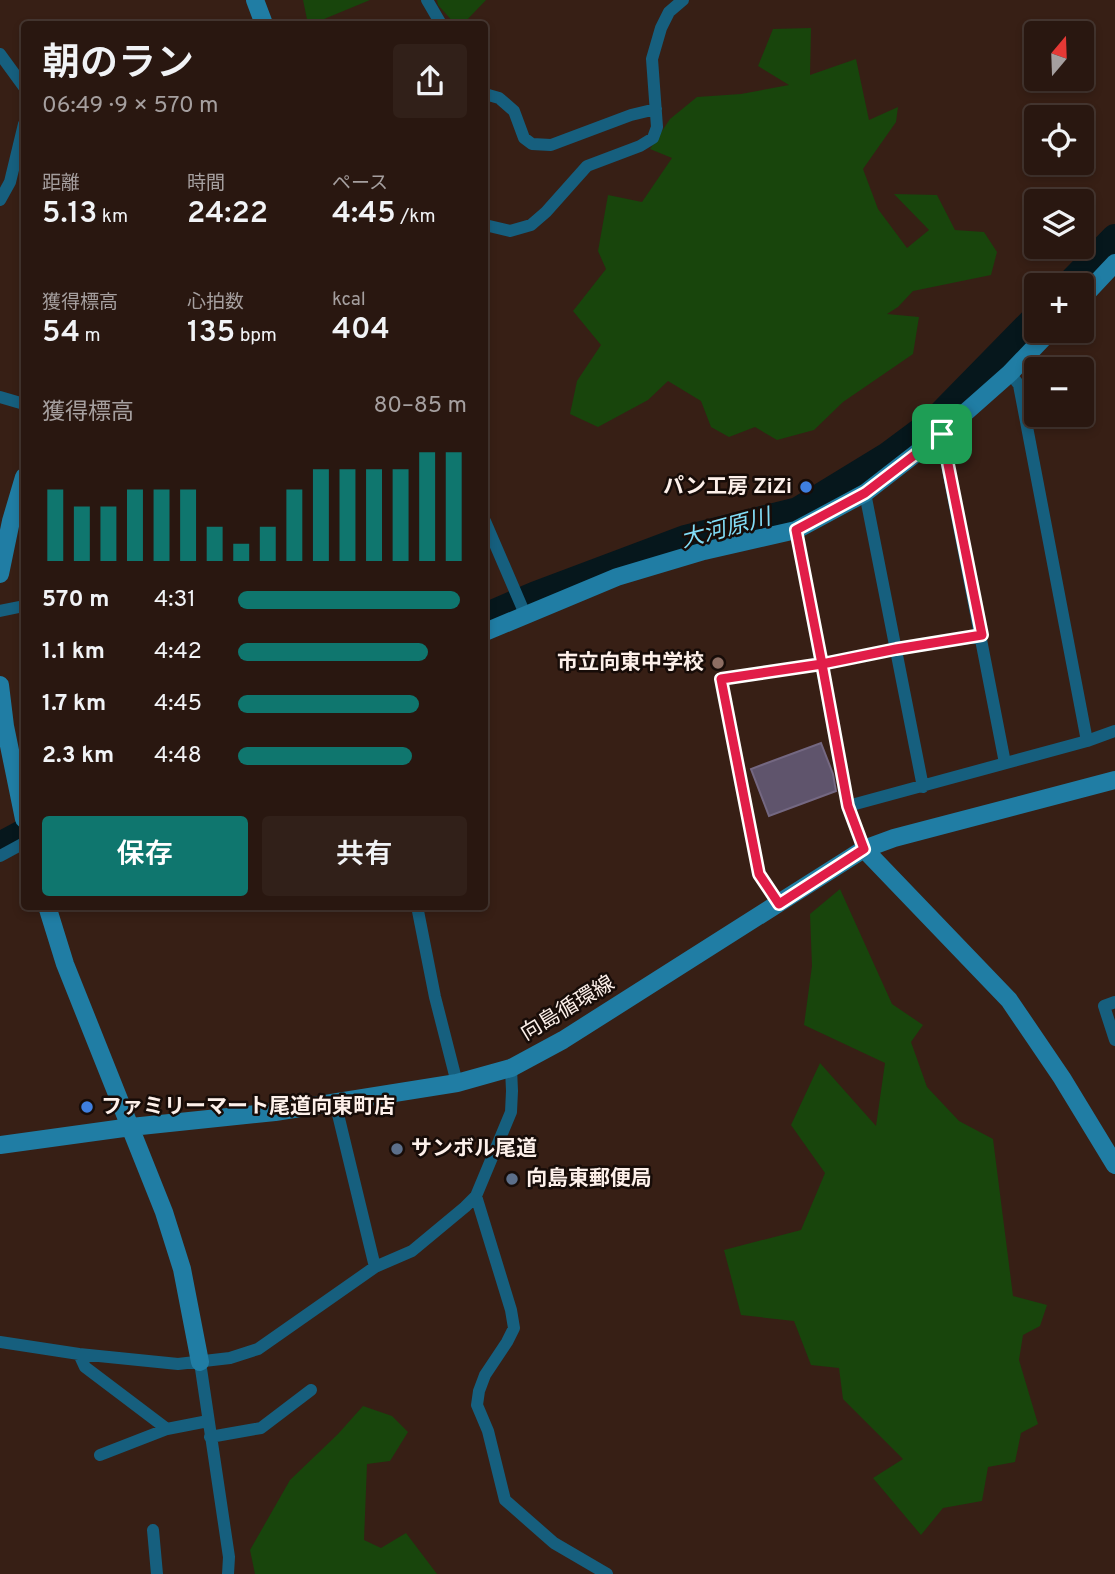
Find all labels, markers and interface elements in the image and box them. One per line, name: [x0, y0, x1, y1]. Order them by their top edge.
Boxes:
north arrow: [1024, 21, 1094, 91]
map controls: [1024, 21, 1094, 427]
text: 朝のラン: [42, 41, 194, 90]
button: share: [393, 44, 467, 118]
text: 06:49 · 9 × 570 m: [42, 92, 219, 121]
button: locate: [1024, 105, 1094, 175]
text: 距離: [42, 172, 80, 196]
text: 時間: [187, 172, 225, 196]
text: ペース: [332, 172, 388, 196]
button: layers: [1024, 189, 1094, 259]
text: 5.13: [42, 196, 97, 233]
text: 24:22: [187, 196, 268, 233]
text: 4:45: [332, 196, 396, 233]
text: km: [97, 205, 128, 229]
text: /km: [396, 205, 436, 229]
button: +: [1024, 273, 1094, 343]
text: kcal: [332, 288, 366, 312]
text: 獲得標高: [42, 291, 118, 315]
text: 心拍数: [187, 291, 244, 315]
text: 404: [332, 312, 390, 349]
text: 54: [42, 315, 80, 352]
text: 135: [187, 315, 235, 352]
text: m: [80, 324, 101, 348]
text: bpm: [235, 324, 277, 348]
button: −: [1024, 357, 1094, 427]
text: 80–85 m: [373, 392, 467, 421]
text: 獲得標高: [42, 399, 134, 428]
pin: [912, 404, 972, 464]
icon: arrive: [923, 415, 961, 453]
place label: パン工房 ZiZi: [663, 474, 792, 501]
marker: パン工房 ZiZi: [798, 479, 814, 495]
water label: 大河原川: [678, 503, 777, 556]
text: 570 m: [42, 586, 109, 615]
text: 4:31: [154, 586, 196, 615]
text: 1.1 km: [42, 638, 105, 667]
text: 4:42: [154, 638, 202, 667]
place label: 市立向東中学校: [557, 650, 704, 677]
marker: 市立向東中学校: [710, 655, 726, 671]
text: 1.7 km: [42, 690, 106, 719]
text: 4:45: [154, 690, 202, 719]
text: 2.3 km: [42, 742, 114, 771]
text: 4:48: [154, 742, 202, 771]
button: 保存: [42, 816, 248, 896]
button: 共有: [262, 816, 467, 896]
street label: 向島循環線: [516, 970, 620, 1048]
place label: ファミリーマート尾道向東町店: [101, 1094, 395, 1121]
marker: ファミリーマート尾道向東町店: [79, 1099, 95, 1115]
place label: サンボル尾道: [411, 1136, 537, 1163]
marker: サンボル尾道: [389, 1141, 405, 1157]
place label: 向島東郵便局: [526, 1166, 652, 1193]
marker: 向島東郵便局: [504, 1171, 520, 1187]

